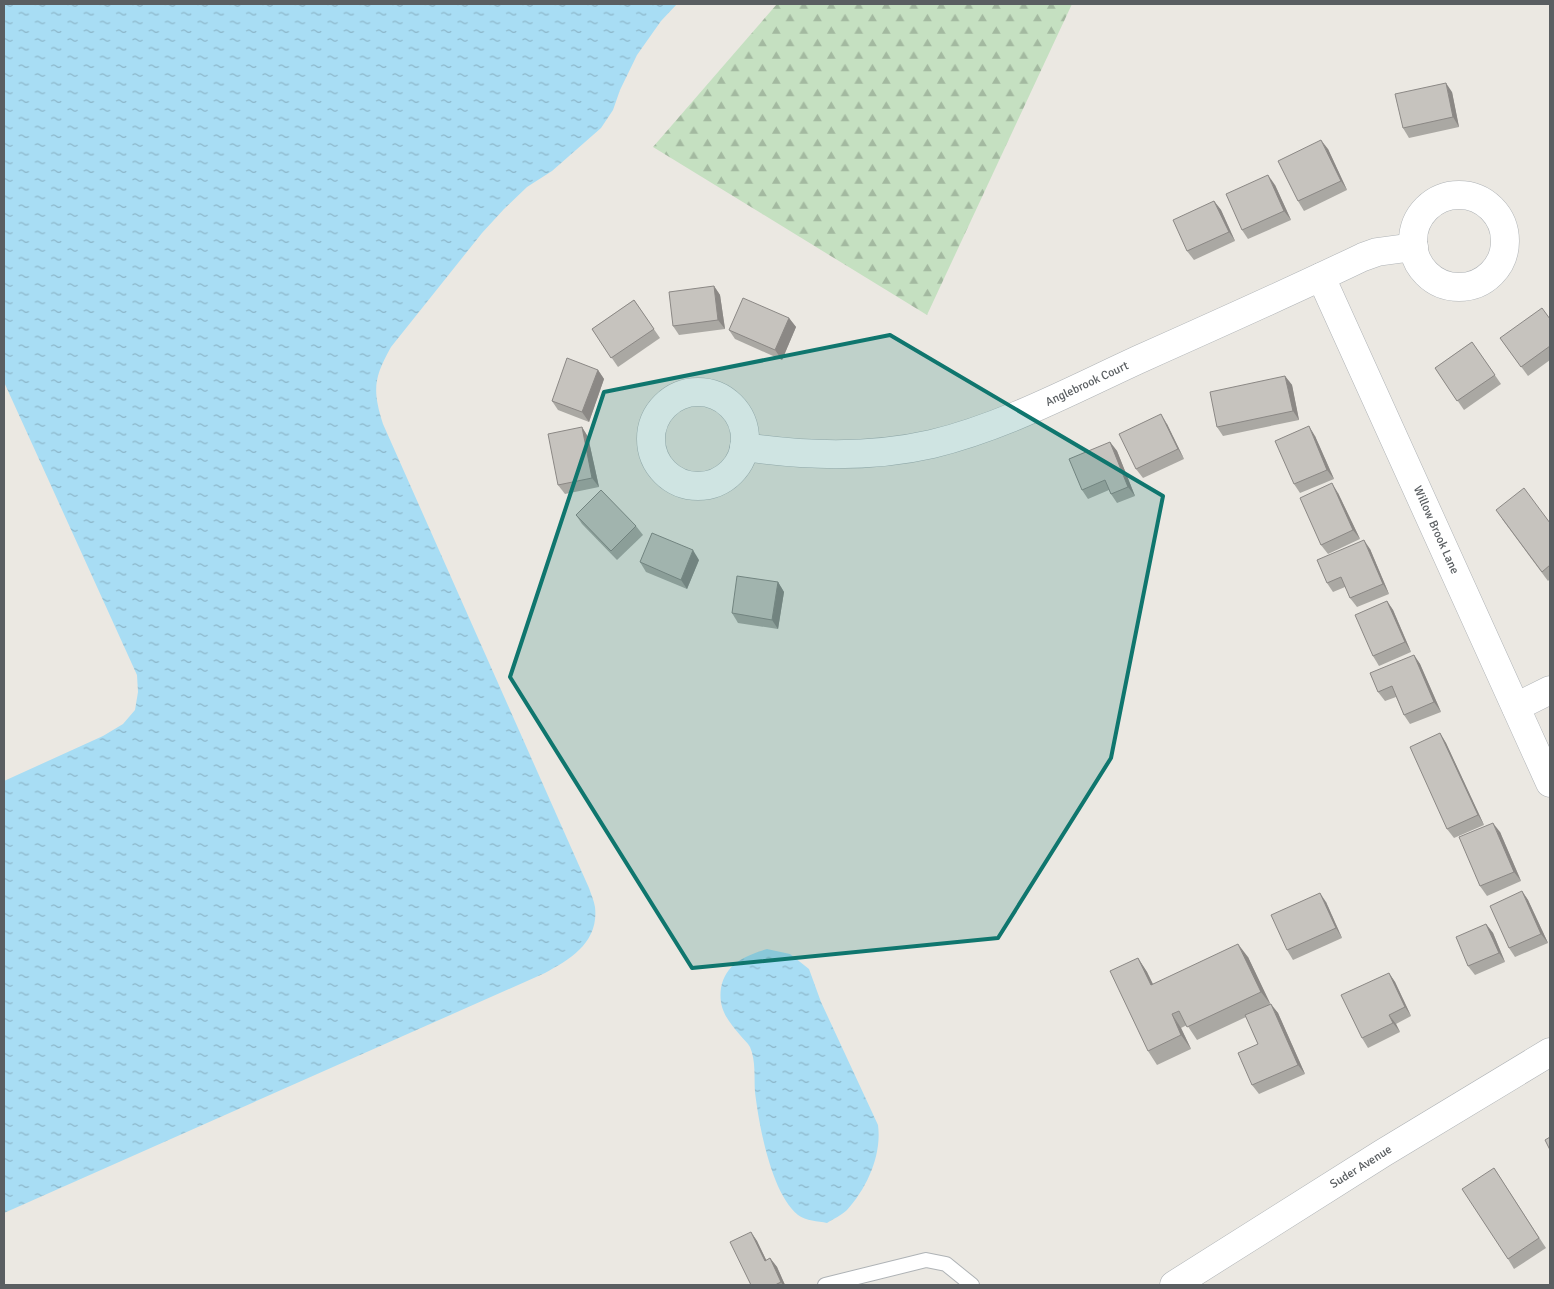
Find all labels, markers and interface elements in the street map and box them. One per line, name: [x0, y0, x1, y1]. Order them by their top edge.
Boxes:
street label: Anglebrook Court: [1043, 358, 1131, 410]
street label: Willow Brook Lane: [1410, 484, 1462, 576]
street label: Suder Avenue: [1327, 1142, 1395, 1192]

